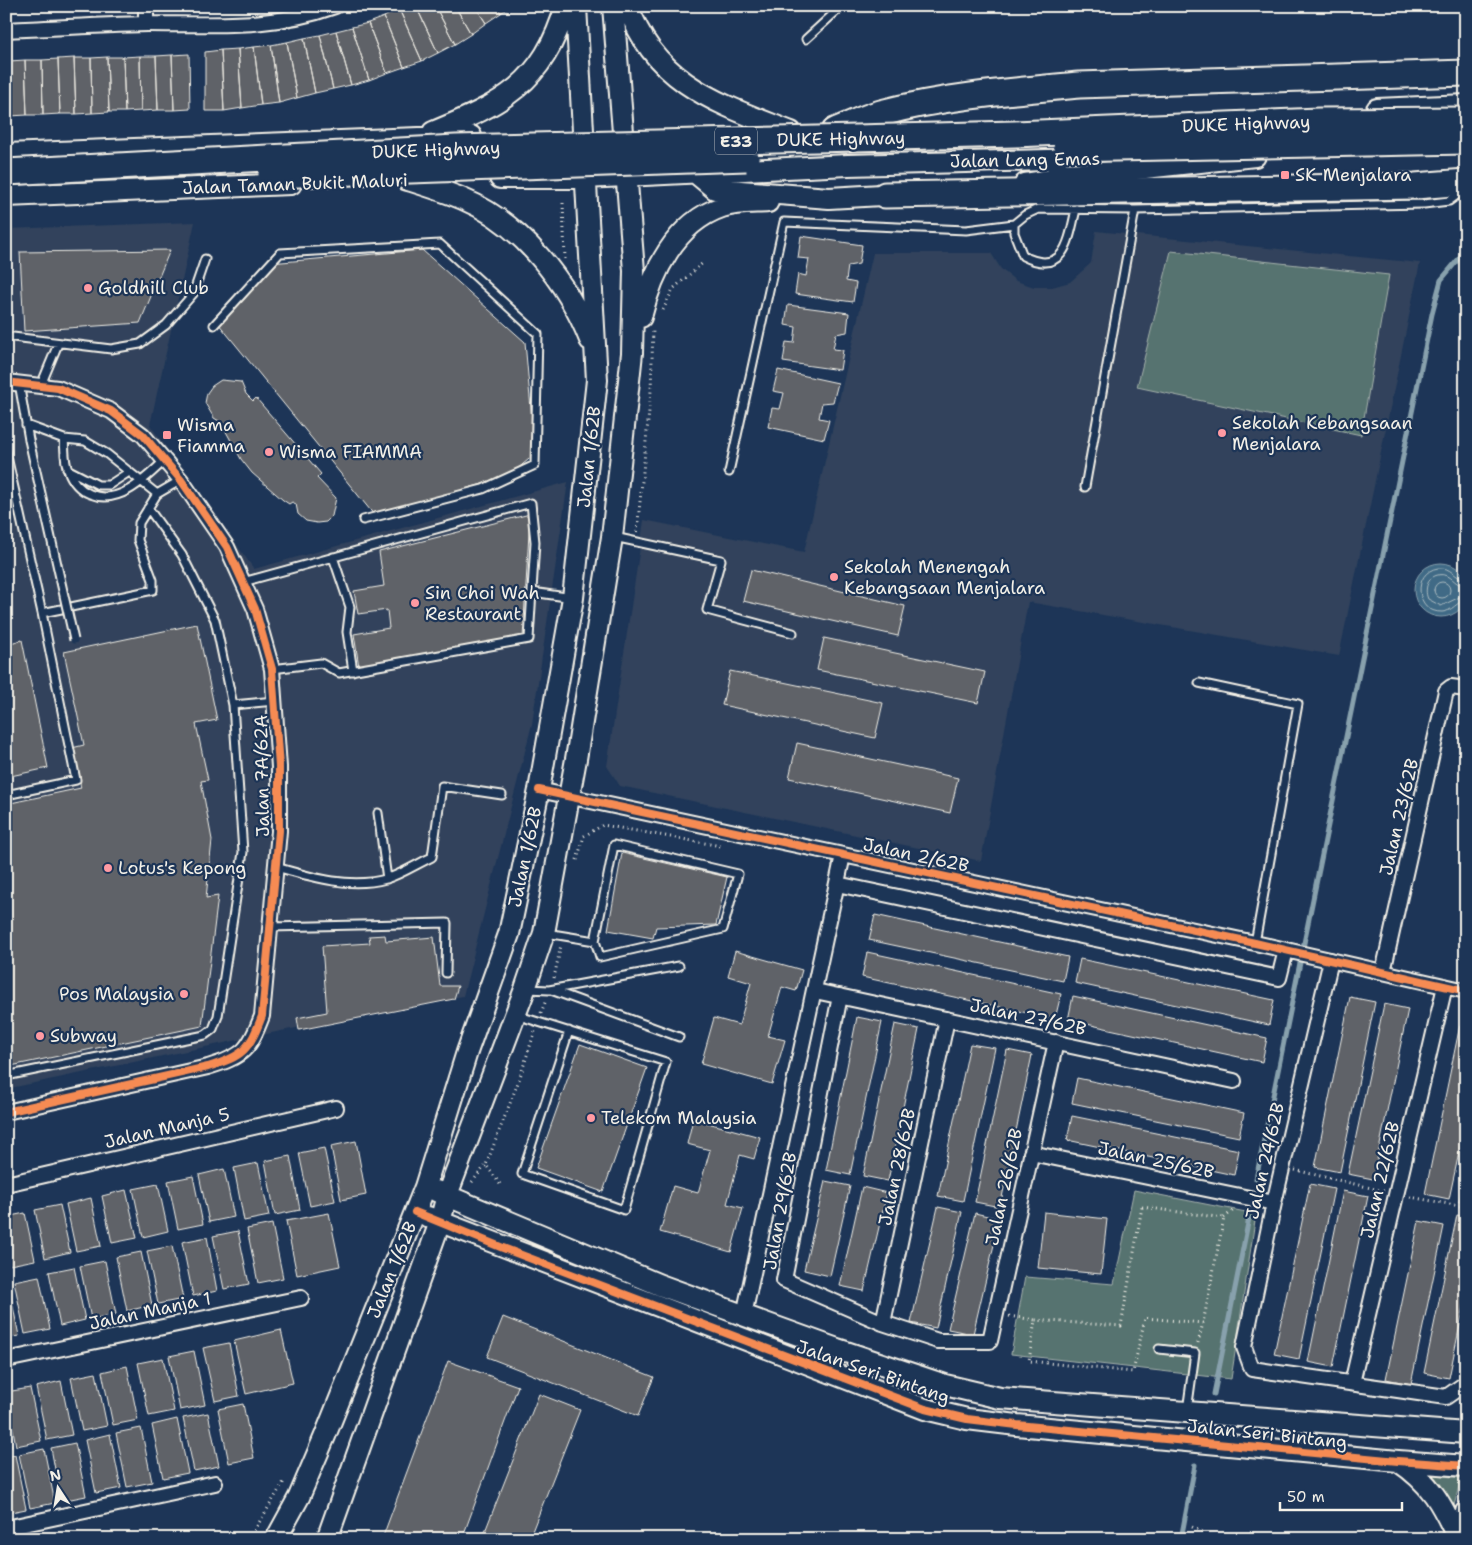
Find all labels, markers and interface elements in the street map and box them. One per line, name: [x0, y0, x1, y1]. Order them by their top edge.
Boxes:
street label: DUKE Highway: [1181, 110, 1311, 138]
street label: DUKE Highway: [776, 126, 906, 152]
road number: E33: [715, 128, 757, 154]
street label: DUKE Highway: [371, 136, 501, 164]
street label: Jalan Lang Emas: [949, 147, 1101, 173]
place label: SK Menjalara: [1295, 163, 1412, 187]
street label: Jalan Taman Bukit Maluri: [182, 168, 408, 200]
marker: SK Menjalara: [1279, 169, 1291, 181]
place label: Goldhill Club: [98, 276, 209, 300]
marker: Goldhill Club: [82, 282, 94, 294]
street label: Jalan 1/62B: [572, 405, 606, 509]
place label: Sekolah Kebangsaan Menjalara: [1232, 411, 1412, 456]
place label: Wisma Fiamma: [177, 413, 245, 458]
marker: Sekolah Kebangsaan Menjalara: [1216, 427, 1228, 439]
marker: Wisma Fiamma: [161, 429, 173, 441]
place label: Wisma FIAMMA: [279, 440, 422, 464]
marker: Wisma FIAMMA: [263, 446, 275, 458]
place label: Sekolah Menengah Kebangsaan Menjalara: [844, 555, 1045, 600]
marker: Sekolah Menengah Kebangsaan Menjalara: [828, 571, 840, 583]
place label: Sin Choi Wah Restaurant: [425, 581, 540, 626]
marker: Sin Choi Wah Restaurant: [409, 597, 421, 609]
street label: Jalan 7A/62A: [249, 715, 275, 837]
street label: Jalan 23/62B: [1374, 756, 1424, 878]
street label: Jalan 1/62B: [503, 804, 547, 910]
street label: Jalan 2/62B: [861, 832, 971, 878]
place label: Lotus's Kepong: [118, 856, 246, 880]
marker: Lotus's Kepong: [102, 862, 114, 874]
place label: Pos Malaysia: [59, 982, 174, 1006]
marker: Pos Malaysia: [178, 988, 190, 1000]
street label: Jalan 27/62B: [968, 993, 1088, 1041]
place label: Subway: [50, 1024, 117, 1048]
marker: Subway: [34, 1030, 46, 1042]
street label: Jalan 24/62B: [1240, 1100, 1290, 1222]
street label: Jalan Manja 5: [102, 1102, 232, 1154]
place label: Telekom Malaysia: [601, 1106, 757, 1130]
street label: Jalan 28/62B: [873, 1106, 921, 1228]
marker: Telekom Malaysia: [585, 1112, 597, 1124]
street label: Jalan 22/62B: [1355, 1119, 1405, 1241]
street label: Jalan 26/62B: [980, 1126, 1028, 1248]
street label: Jalan 25/62B: [1096, 1136, 1216, 1184]
street label: Jalan 29/62B: [758, 1150, 802, 1272]
street label: Jalan 1/62B: [362, 1218, 422, 1322]
street label: Jalan Manja 1: [87, 1286, 213, 1336]
street label: Jalan Seri Bintang: [793, 1334, 953, 1410]
street label: Jalan Seri Bintang: [1186, 1414, 1348, 1454]
north arrow: [32, 1462, 82, 1512]
text: N: [48, 1465, 63, 1485]
scale bar: [1280, 1480, 1402, 1512]
text: 50 m: [1287, 1487, 1325, 1507]

